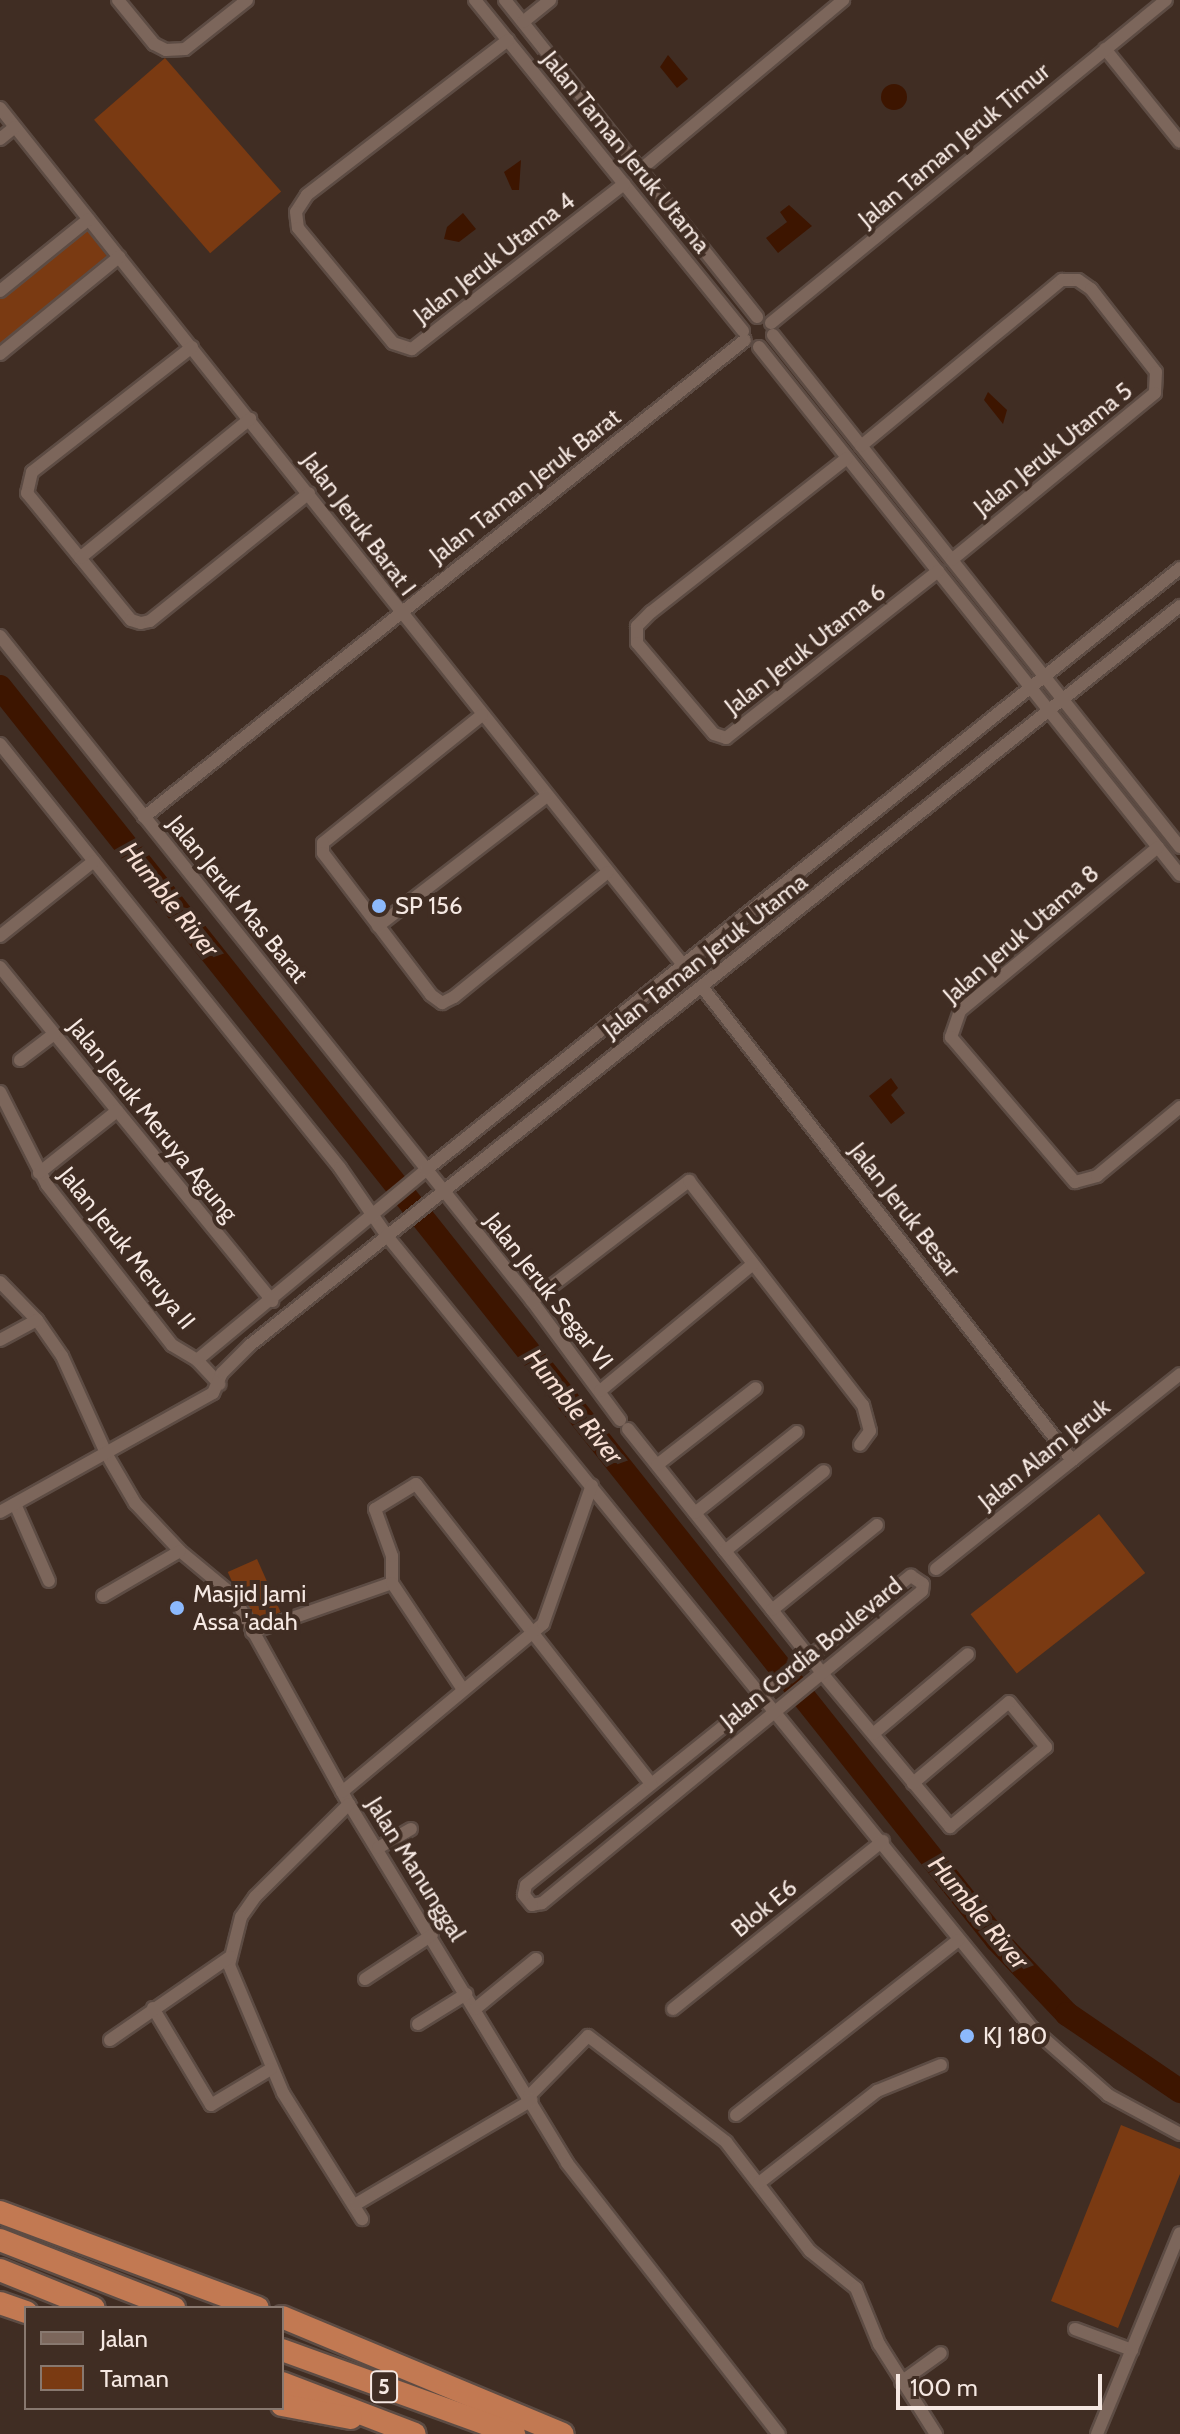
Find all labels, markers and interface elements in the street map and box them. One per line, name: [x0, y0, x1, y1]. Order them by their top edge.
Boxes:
street label: Jalan Taman Jeruk Utama: [536, 45, 716, 259]
street label: Jalan Taman Jeruk Timur: [852, 57, 1056, 233]
street label: Jalan Jeruk Utama 4: [408, 186, 580, 330]
street label: Jalan Jeruk Utama 5: [968, 376, 1138, 522]
street label: Jalan Taman Jeruk Barat: [424, 402, 626, 570]
street label: Jalan Jeruk Barat I: [296, 447, 422, 601]
street label: Jalan Jeruk Utama 6: [719, 577, 891, 721]
street label: Jalan Jeruk Mas Barat: [162, 810, 314, 988]
water label: Humble River: [113, 836, 225, 964]
street label: Jalan Jeruk Utama 8: [937, 858, 1105, 1010]
street label: Jalan Taman Jeruk Utama: [597, 867, 813, 1045]
place label: SP 156: [395, 892, 463, 920]
marker: SP 156: [370, 897, 388, 915]
street label: Jalan Jeruk Meruya Agung: [62, 1013, 244, 1227]
street label: Jalan Jeruk Besar: [843, 1137, 967, 1283]
street label: Jalan Jeruk Meruya II: [53, 1161, 201, 1335]
street label: Jalan Jeruk Segar VI: [479, 1207, 619, 1375]
water label: Humble River: [517, 1343, 629, 1471]
street label: Jalan Alam Jeruk: [973, 1392, 1115, 1516]
street label: Jalan Cordia Boulevard: [714, 1571, 908, 1735]
place label: Masjid Jami Assa 'adah: [193, 1580, 306, 1636]
marker: Masjid Jami Assa 'adah: [168, 1599, 186, 1617]
street label: Jalan Manunggal: [360, 1792, 472, 1946]
water label: Humble River: [921, 1850, 1035, 1976]
street label: Blok E6: [725, 1873, 803, 1943]
place label: KJ 180: [983, 2022, 1047, 2050]
marker: KJ 180: [958, 2027, 976, 2045]
legend: [24, 2306, 284, 2410]
text: Jalan: [100, 2324, 148, 2353]
scale bar: [900, 2358, 1106, 2408]
text: Taman: [100, 2364, 169, 2393]
road number: 5: [370, 2369, 398, 2405]
text: 100 m: [910, 2373, 978, 2402]

